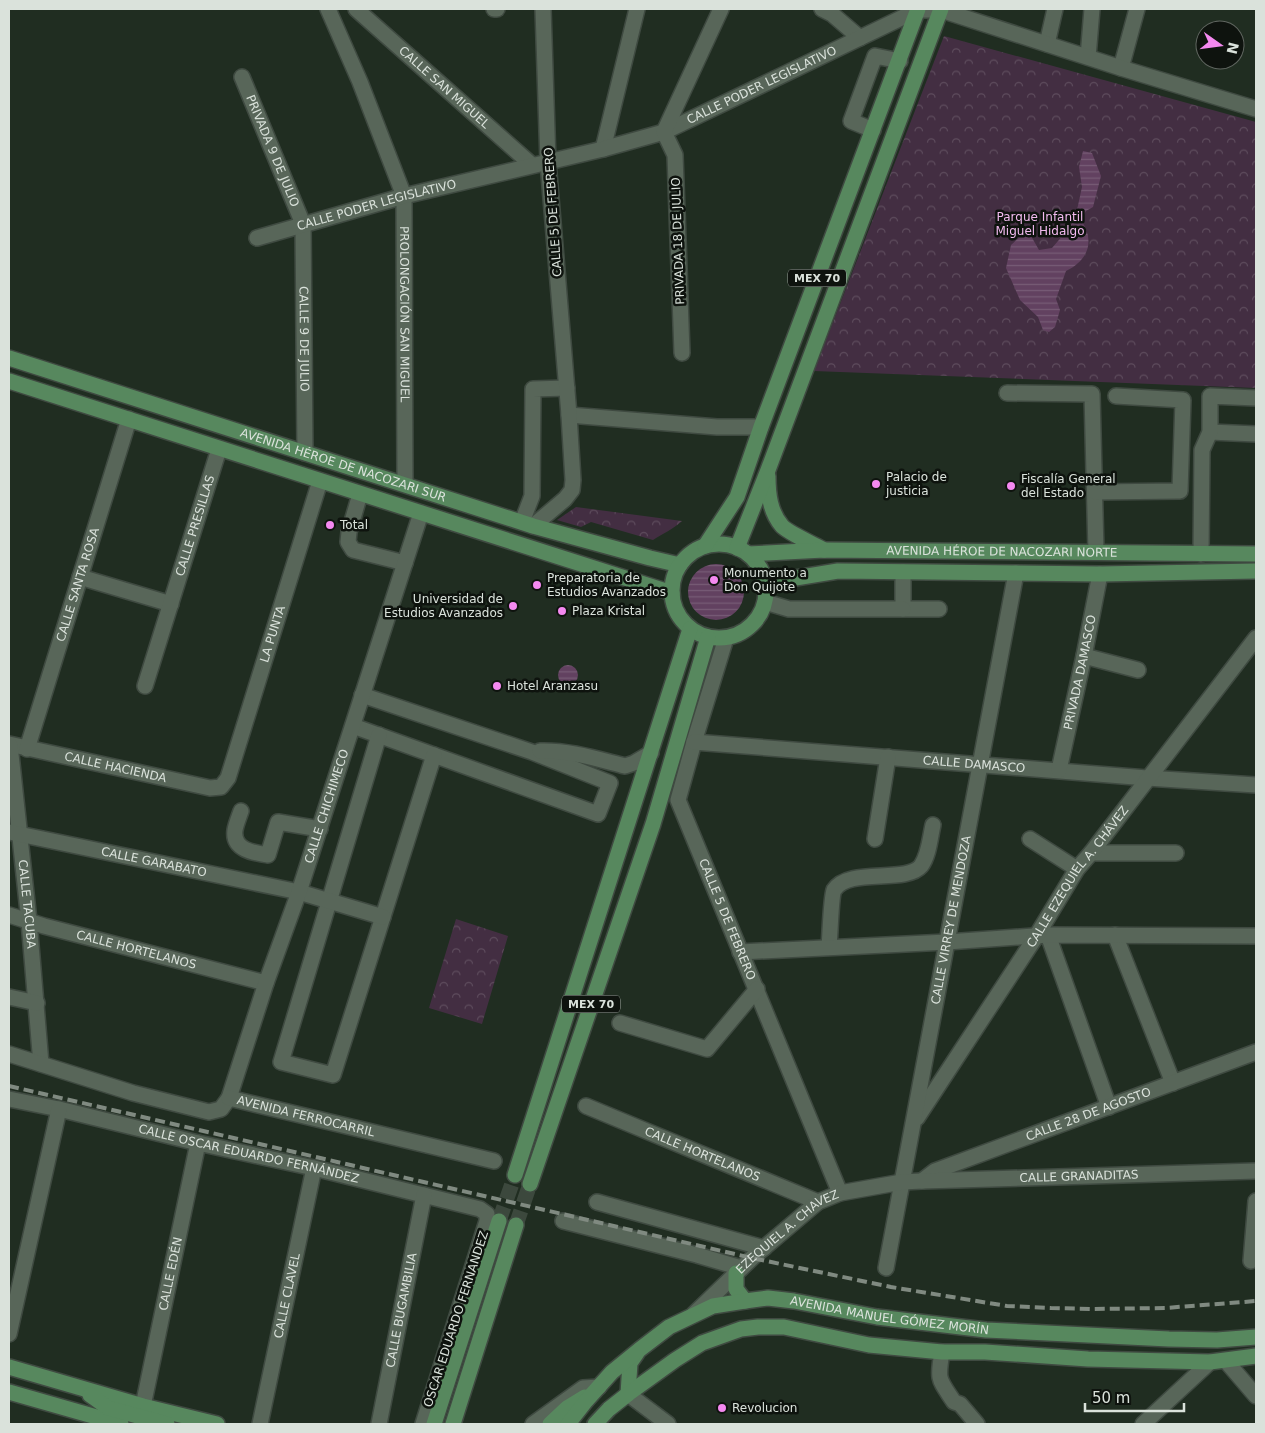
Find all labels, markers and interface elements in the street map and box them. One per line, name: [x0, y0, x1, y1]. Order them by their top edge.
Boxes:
north arrow: [1195, 20, 1245, 70]
text: N: [1223, 41, 1242, 56]
street label: CALLE SAN MIGUEL: [396, 43, 493, 131]
street label: CALLE PODER LEGISLATIVO: [684, 43, 839, 127]
street label: PRIVADA 9 DE JULIO: [243, 93, 302, 209]
street label: CALLE 5 DE FEBRERO: [541, 147, 565, 277]
street label: CALLE PODER LEGISLATIVO: [295, 177, 458, 233]
street label: PRIVADA 18 DE JULIO: [669, 177, 687, 305]
park label: Parque Infantil Miguel Hidalgo: [995, 210, 1085, 238]
street label: PROLONGACIÓN SAN MIGUEL: [397, 226, 412, 403]
road number: MEX 70: [788, 270, 846, 286]
street label: CALLE 9 DE JULIO: [297, 286, 311, 392]
street label: AVENIDA HÉROE DE NACOZARI SUR: [239, 426, 448, 505]
place label: Palacio de justicia: [885, 470, 947, 498]
place label: Fiscalía General del Estado: [1021, 472, 1116, 500]
street label: CALLE PRESILLAS: [173, 473, 217, 578]
marker: Palacio de justicia: [870, 478, 882, 490]
marker: Fiscalía General del Estado: [1005, 480, 1017, 492]
place label: Total: [339, 518, 368, 532]
marker: Total: [324, 519, 336, 531]
street label: CALLE SANTA ROSA: [54, 525, 102, 643]
street label: AVENIDA HÉROE DE NACOZARI NORTE: [886, 543, 1118, 560]
place label: Monumento a Don Quijote: [724, 566, 807, 594]
place label: Preparatoria de Estudios Avanzados: [547, 571, 666, 599]
marker: Monumento a Don Quijote: [708, 574, 720, 586]
marker: Preparatoria de Estudios Avanzados: [531, 579, 543, 591]
place label: Universidad de Estudios Avanzados: [384, 592, 503, 620]
marker: Universidad de Estudios Avanzados: [507, 600, 519, 612]
street label: LA PUNTA: [257, 603, 288, 664]
place label: Plaza Kristal: [572, 604, 645, 618]
marker: Plaza Kristal: [556, 605, 568, 617]
street label: PRIVADA DAMASCO: [1061, 614, 1099, 731]
place label: Hotel Aranzasu: [507, 679, 598, 693]
marker: Hotel Aranzasu: [491, 680, 503, 692]
street label: CALLE CHICHIMECO: [302, 747, 352, 865]
street label: CALLE HACIENDA: [63, 749, 169, 785]
street label: CALLE DAMASCO: [922, 753, 1026, 775]
street label: CALLE EZEQUIEL A. CHÁVEZ: [1024, 803, 1131, 950]
street label: CALLE VIRREY DE MENDOZA: [928, 834, 974, 1006]
street label: CALLE GARABATO: [100, 844, 208, 880]
street label: CALLE 5 DE FEBRERO: [696, 857, 758, 982]
street label: CALLE TACUBA: [15, 859, 38, 950]
street label: CALLE HORTELANOS: [75, 928, 198, 972]
road number: MEX 70: [562, 996, 620, 1012]
street label: CALLE 28 DE AGOSTO: [1024, 1085, 1153, 1144]
street label: AVENIDA FERROCARRIL: [236, 1093, 376, 1139]
street label: CALLE OSCAR EDUARDO FERNÁNDEZ: [137, 1122, 361, 1186]
street label: CALLE HORTELANOS: [643, 1124, 762, 1184]
street label: CALLE GRANADITAS: [1019, 1168, 1139, 1185]
street label: EZEQUIEL A. CHAVEZ: [733, 1187, 841, 1277]
street label: OSCAR EDUARDO FERNANDEZ: [421, 1229, 491, 1409]
street label: CALLE EDÉN: [156, 1236, 185, 1312]
street label: CALLE BUGAMBILIA: [383, 1251, 420, 1369]
street label: CALLE CLAVEL: [271, 1252, 303, 1340]
street label: AVENIDA MANUEL GÓMEZ MORÍN: [789, 1293, 990, 1337]
scale bar: [1085, 1380, 1184, 1412]
text: 50 m: [1092, 1389, 1130, 1407]
place label: Revolucion: [732, 1401, 797, 1415]
marker: Revolucion: [716, 1402, 728, 1414]

